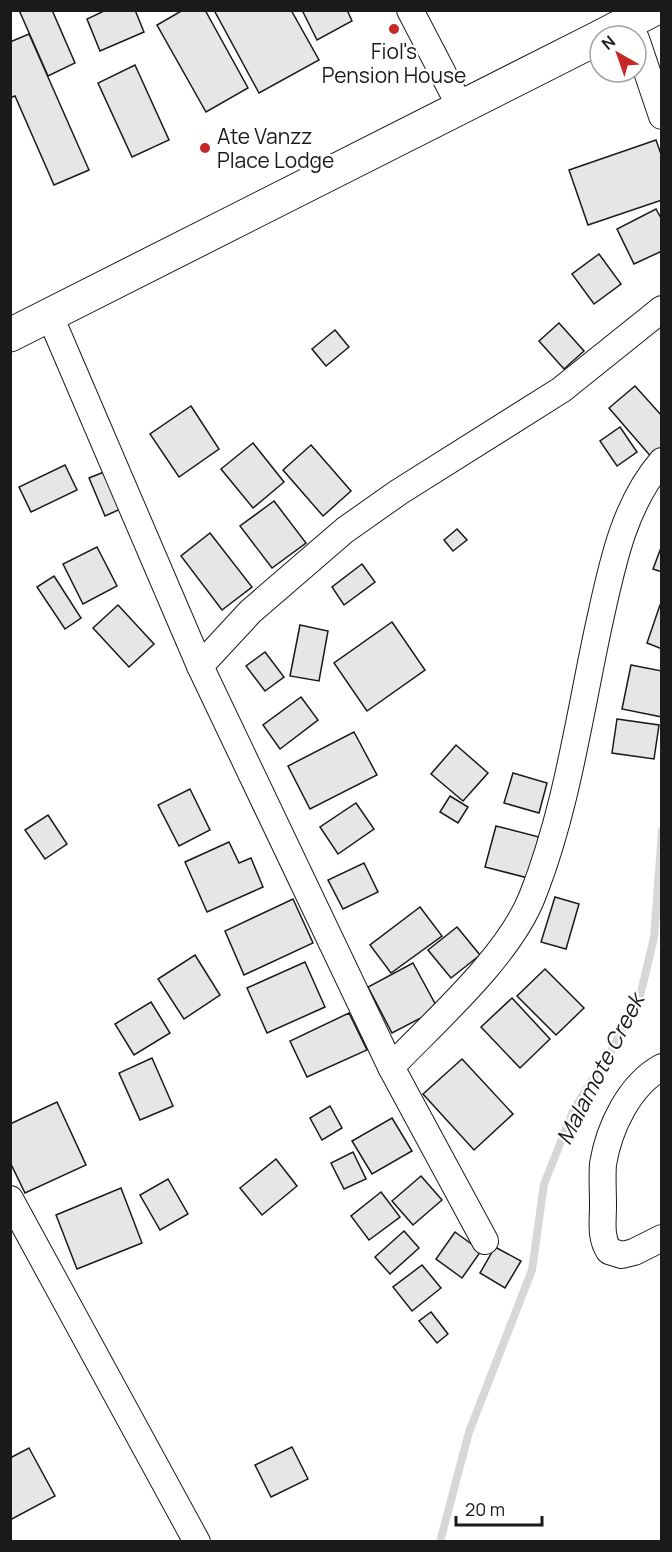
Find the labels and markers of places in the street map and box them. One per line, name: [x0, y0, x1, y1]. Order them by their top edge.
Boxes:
marker: Fiol's Pension House: [387, 22, 401, 36]
place label: Fiol's Pension House: [322, 37, 466, 89]
place label: Ate Vanzz Place Lodge: [217, 122, 334, 174]
marker: Ate Vanzz Place Lodge: [198, 141, 212, 155]

